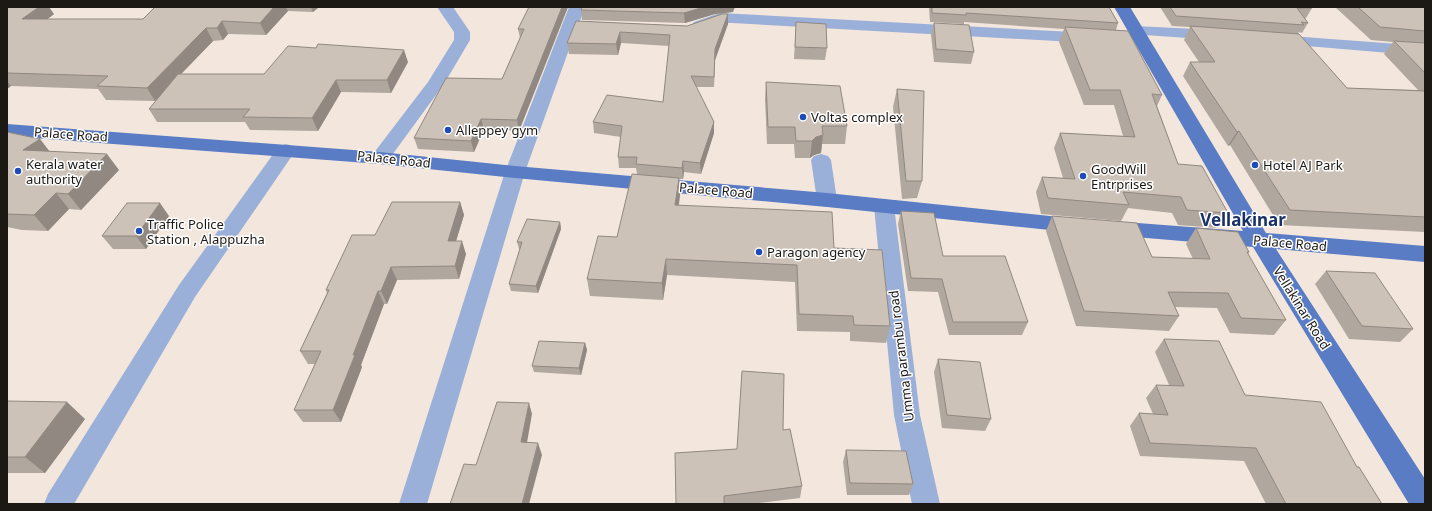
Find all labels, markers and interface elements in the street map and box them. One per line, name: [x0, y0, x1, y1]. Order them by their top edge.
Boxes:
place label: Voltas complex: [811, 108, 903, 126]
marker: Voltas complex: [798, 112, 808, 122]
place label: Alleppey gym: [456, 121, 538, 139]
street label: Palace Road: [33, 122, 109, 146]
marker: Alleppey gym: [443, 125, 453, 135]
street label: Palace Road: [356, 146, 432, 172]
place label: Kerala water authority: [26, 155, 103, 188]
place label: Hotel AJ Park: [1263, 156, 1343, 174]
place label: GoodWill Entrprises: [1091, 160, 1153, 193]
marker: Hotel AJ Park: [1250, 160, 1260, 170]
marker: Kerala water authority: [13, 166, 23, 176]
marker: GoodWill Entrprises: [1078, 171, 1088, 181]
street label: Palace Road: [678, 178, 754, 202]
district label: Vellakinar: [1200, 208, 1286, 231]
place label: Traffic Police Station , Alappuzha: [147, 215, 265, 248]
marker: Traffic Police Station , Alappuzha: [134, 226, 144, 236]
street label: Palace Road: [1252, 231, 1328, 255]
place label: Paragon agency: [767, 243, 866, 261]
marker: Paragon agency: [754, 247, 764, 257]
street label: Vellakinar Road: [1269, 263, 1335, 353]
street label: Umma parambu road: [884, 289, 918, 423]

